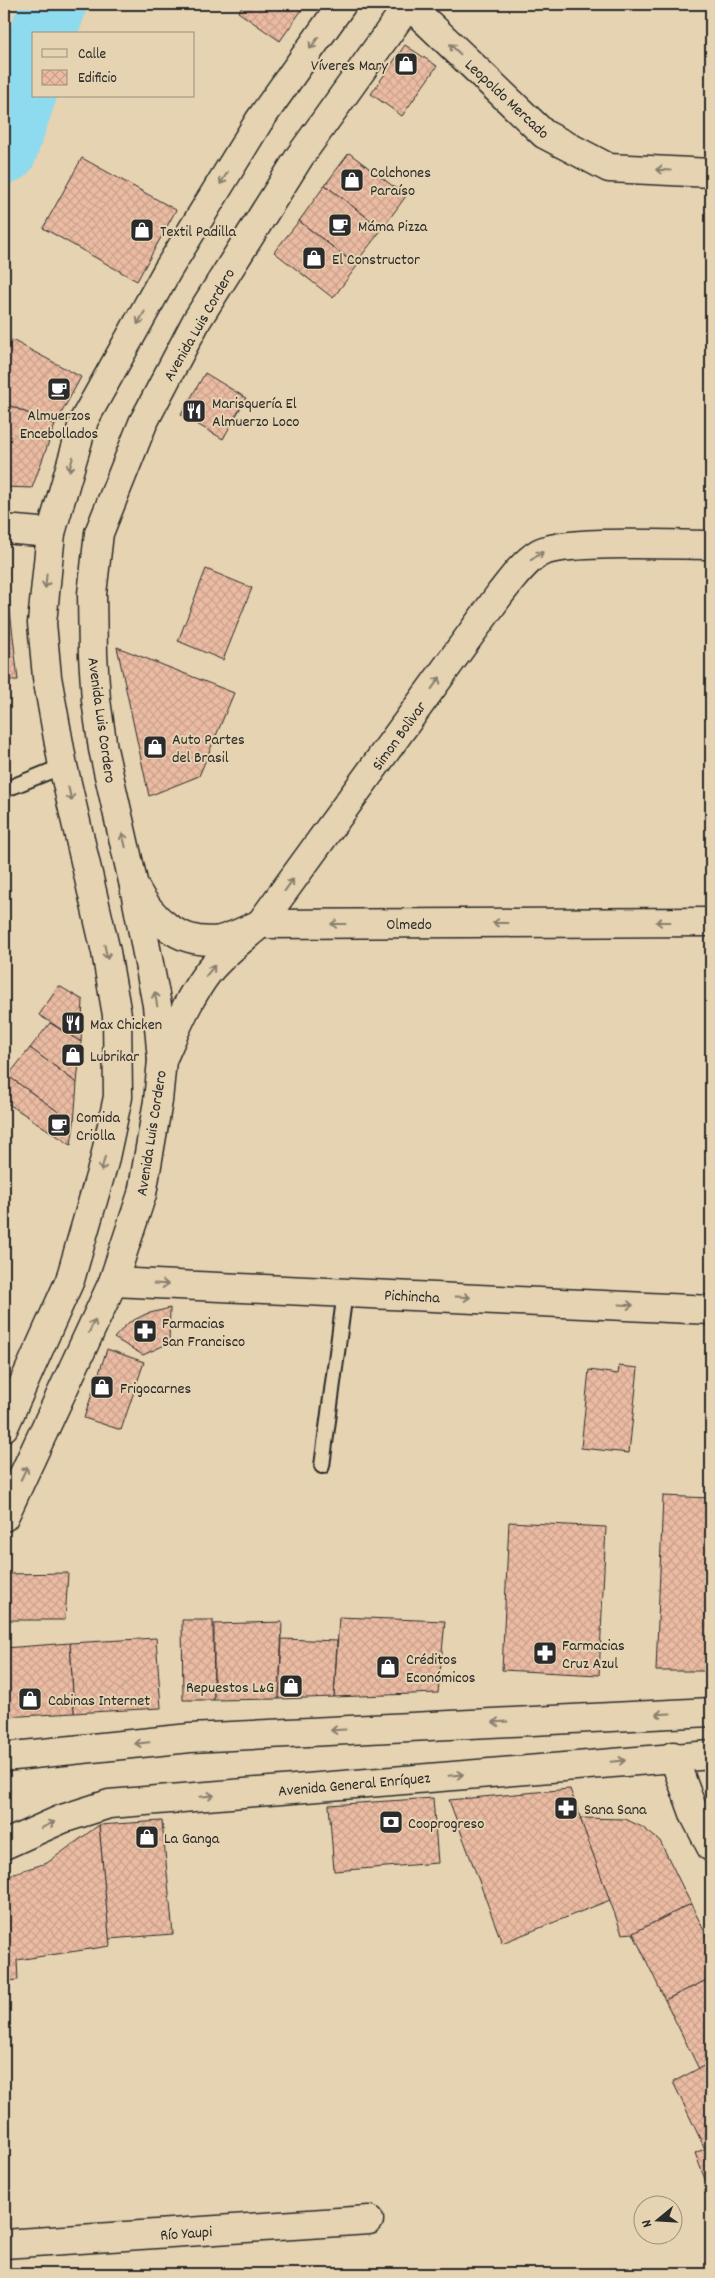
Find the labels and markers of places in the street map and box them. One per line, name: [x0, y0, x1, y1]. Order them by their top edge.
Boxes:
shop icon: Víveres Mary: [393, 51, 419, 77]
place label: Víveres Mary: [311, 55, 389, 78]
place label: Colchones Paraíso: [370, 162, 431, 203]
shop icon: Colchones Paraíso: [339, 167, 365, 193]
cafe icon: Máma Pizza: [327, 212, 353, 238]
place label: Máma Pizza: [358, 216, 428, 239]
shop icon: Textil Padilla: [129, 217, 155, 243]
place label: Textil Padilla: [160, 221, 236, 244]
shop icon: El Constructor: [301, 245, 327, 271]
place label: El Constructor: [332, 249, 420, 272]
cafe icon: Almuerzos Encebollados: [46, 376, 72, 402]
place label: Marisquería El Almuerzo Loco: [212, 393, 300, 434]
restaurant icon: Marisquería El Almuerzo Loco: [181, 398, 207, 424]
place label: Almuerzos Encebollados: [20, 405, 99, 446]
place label: Auto Partes del Brasil: [172, 729, 245, 770]
shop icon: Auto Partes del Brasil: [142, 734, 168, 760]
restaurant icon: Max Chicken: [60, 1010, 86, 1036]
place label: Max Chicken: [90, 1014, 162, 1037]
shop icon: Lubrikar: [60, 1042, 86, 1068]
place label: Lubrikar: [90, 1046, 139, 1069]
place label: Comida Criolla: [76, 1107, 120, 1148]
cafe icon: Comida Criolla: [46, 1112, 72, 1138]
place label: Farmacias San Francisco: [162, 1313, 245, 1354]
pharmacy icon: Farmacias San Francisco: [132, 1318, 158, 1344]
shop icon: Frigocarnes: [89, 1374, 115, 1400]
place label: Frigocarnes: [120, 1378, 191, 1401]
place label: Farmacias Cruz Azul: [562, 1635, 625, 1676]
pharmacy icon: Farmacias Cruz Azul: [532, 1640, 558, 1666]
place label: Créditos Económicos: [406, 1649, 476, 1690]
shop icon: Créditos Económicos: [375, 1654, 401, 1680]
shop icon: Repuestos L&G: [278, 1673, 304, 1699]
place label: Repuestos L&G: [186, 1677, 274, 1700]
shop icon: Cabinas Internet: [17, 1686, 43, 1712]
place label: Cabinas Internet: [48, 1690, 150, 1713]
pharmacy icon: Sana Sana: [553, 1795, 579, 1821]
place label: Sana Sana: [584, 1799, 647, 1822]
bank icon: Cooprogreso: [378, 1809, 404, 1835]
place label: Cooprogreso: [408, 1813, 484, 1836]
shop icon: La Ganga: [134, 1824, 160, 1850]
place label: La Ganga: [164, 1828, 220, 1851]

